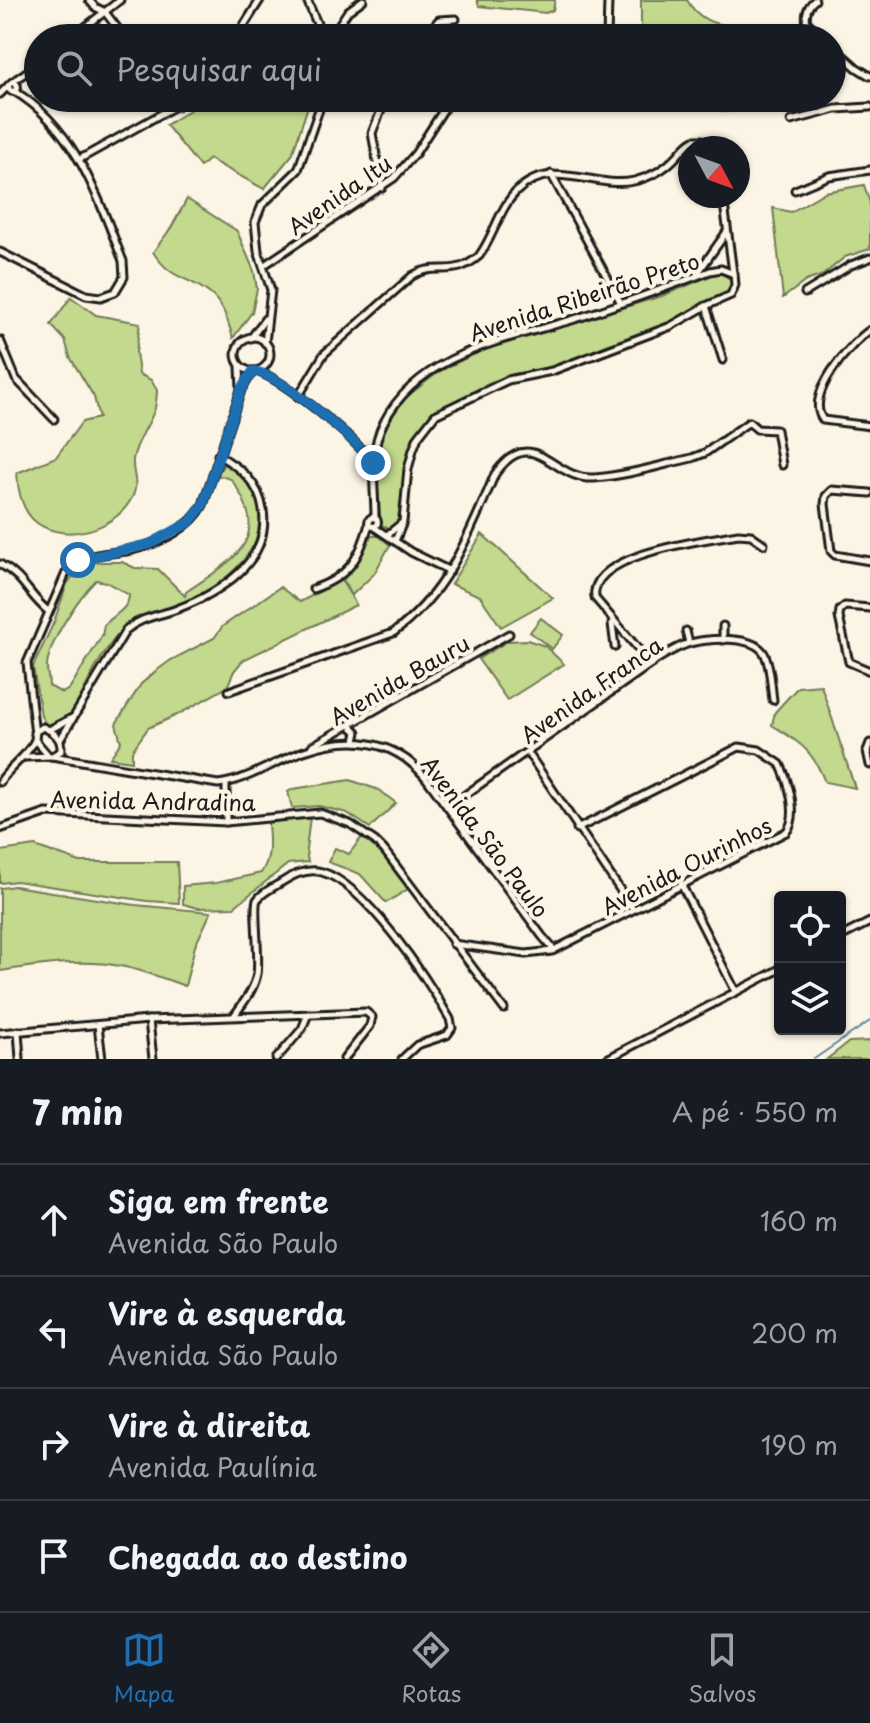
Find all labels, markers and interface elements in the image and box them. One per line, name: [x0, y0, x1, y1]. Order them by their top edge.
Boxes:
search box: [24, 24, 846, 112]
icon: search: [52, 46, 96, 90]
text: Pesquisar aqui: [116, 46, 322, 91]
north arrow: [678, 136, 750, 208]
street label: Avenida Itu: [280, 146, 398, 242]
street label: Avenida Ribeirão Preto: [465, 243, 703, 349]
route end: [355, 445, 391, 481]
route start: [60, 542, 96, 578]
street label: Avenida Bauru: [323, 626, 475, 732]
street label: Avenida Franca: [513, 627, 670, 750]
street label: Avenida São Paulo: [414, 748, 558, 924]
street label: Avenida Andradina: [50, 782, 257, 818]
street label: Avenida Ourinhos: [595, 808, 777, 922]
map controls: [774, 891, 846, 1035]
button: locate: [774, 891, 846, 963]
button: layers: [774, 963, 846, 1035]
text: 7 min: [32, 1085, 123, 1137]
text: A pé · 550 m: [672, 1092, 838, 1131]
text: Siga em frente: [108, 1178, 329, 1223]
icon: ahead: [32, 1198, 76, 1242]
text: 160 m: [760, 1201, 838, 1240]
text: Avenida São Paulo: [108, 1223, 338, 1262]
text: Vire à esquerda: [108, 1290, 346, 1335]
icon: left: [32, 1310, 76, 1354]
text: 200 m: [751, 1313, 838, 1352]
text: Avenida São Paulo: [108, 1335, 338, 1374]
text: Vire à direita: [108, 1402, 310, 1447]
icon: right: [32, 1422, 76, 1466]
text: 190 m: [761, 1425, 838, 1464]
text: Avenida Paulínia: [108, 1447, 317, 1486]
icon: arrive: [32, 1534, 76, 1578]
text: Chegada ao destino: [108, 1534, 407, 1579]
tab: Mapa: [114, 1628, 174, 1709]
tab: Rotas: [402, 1628, 461, 1709]
tab: Salvos: [689, 1628, 756, 1709]

